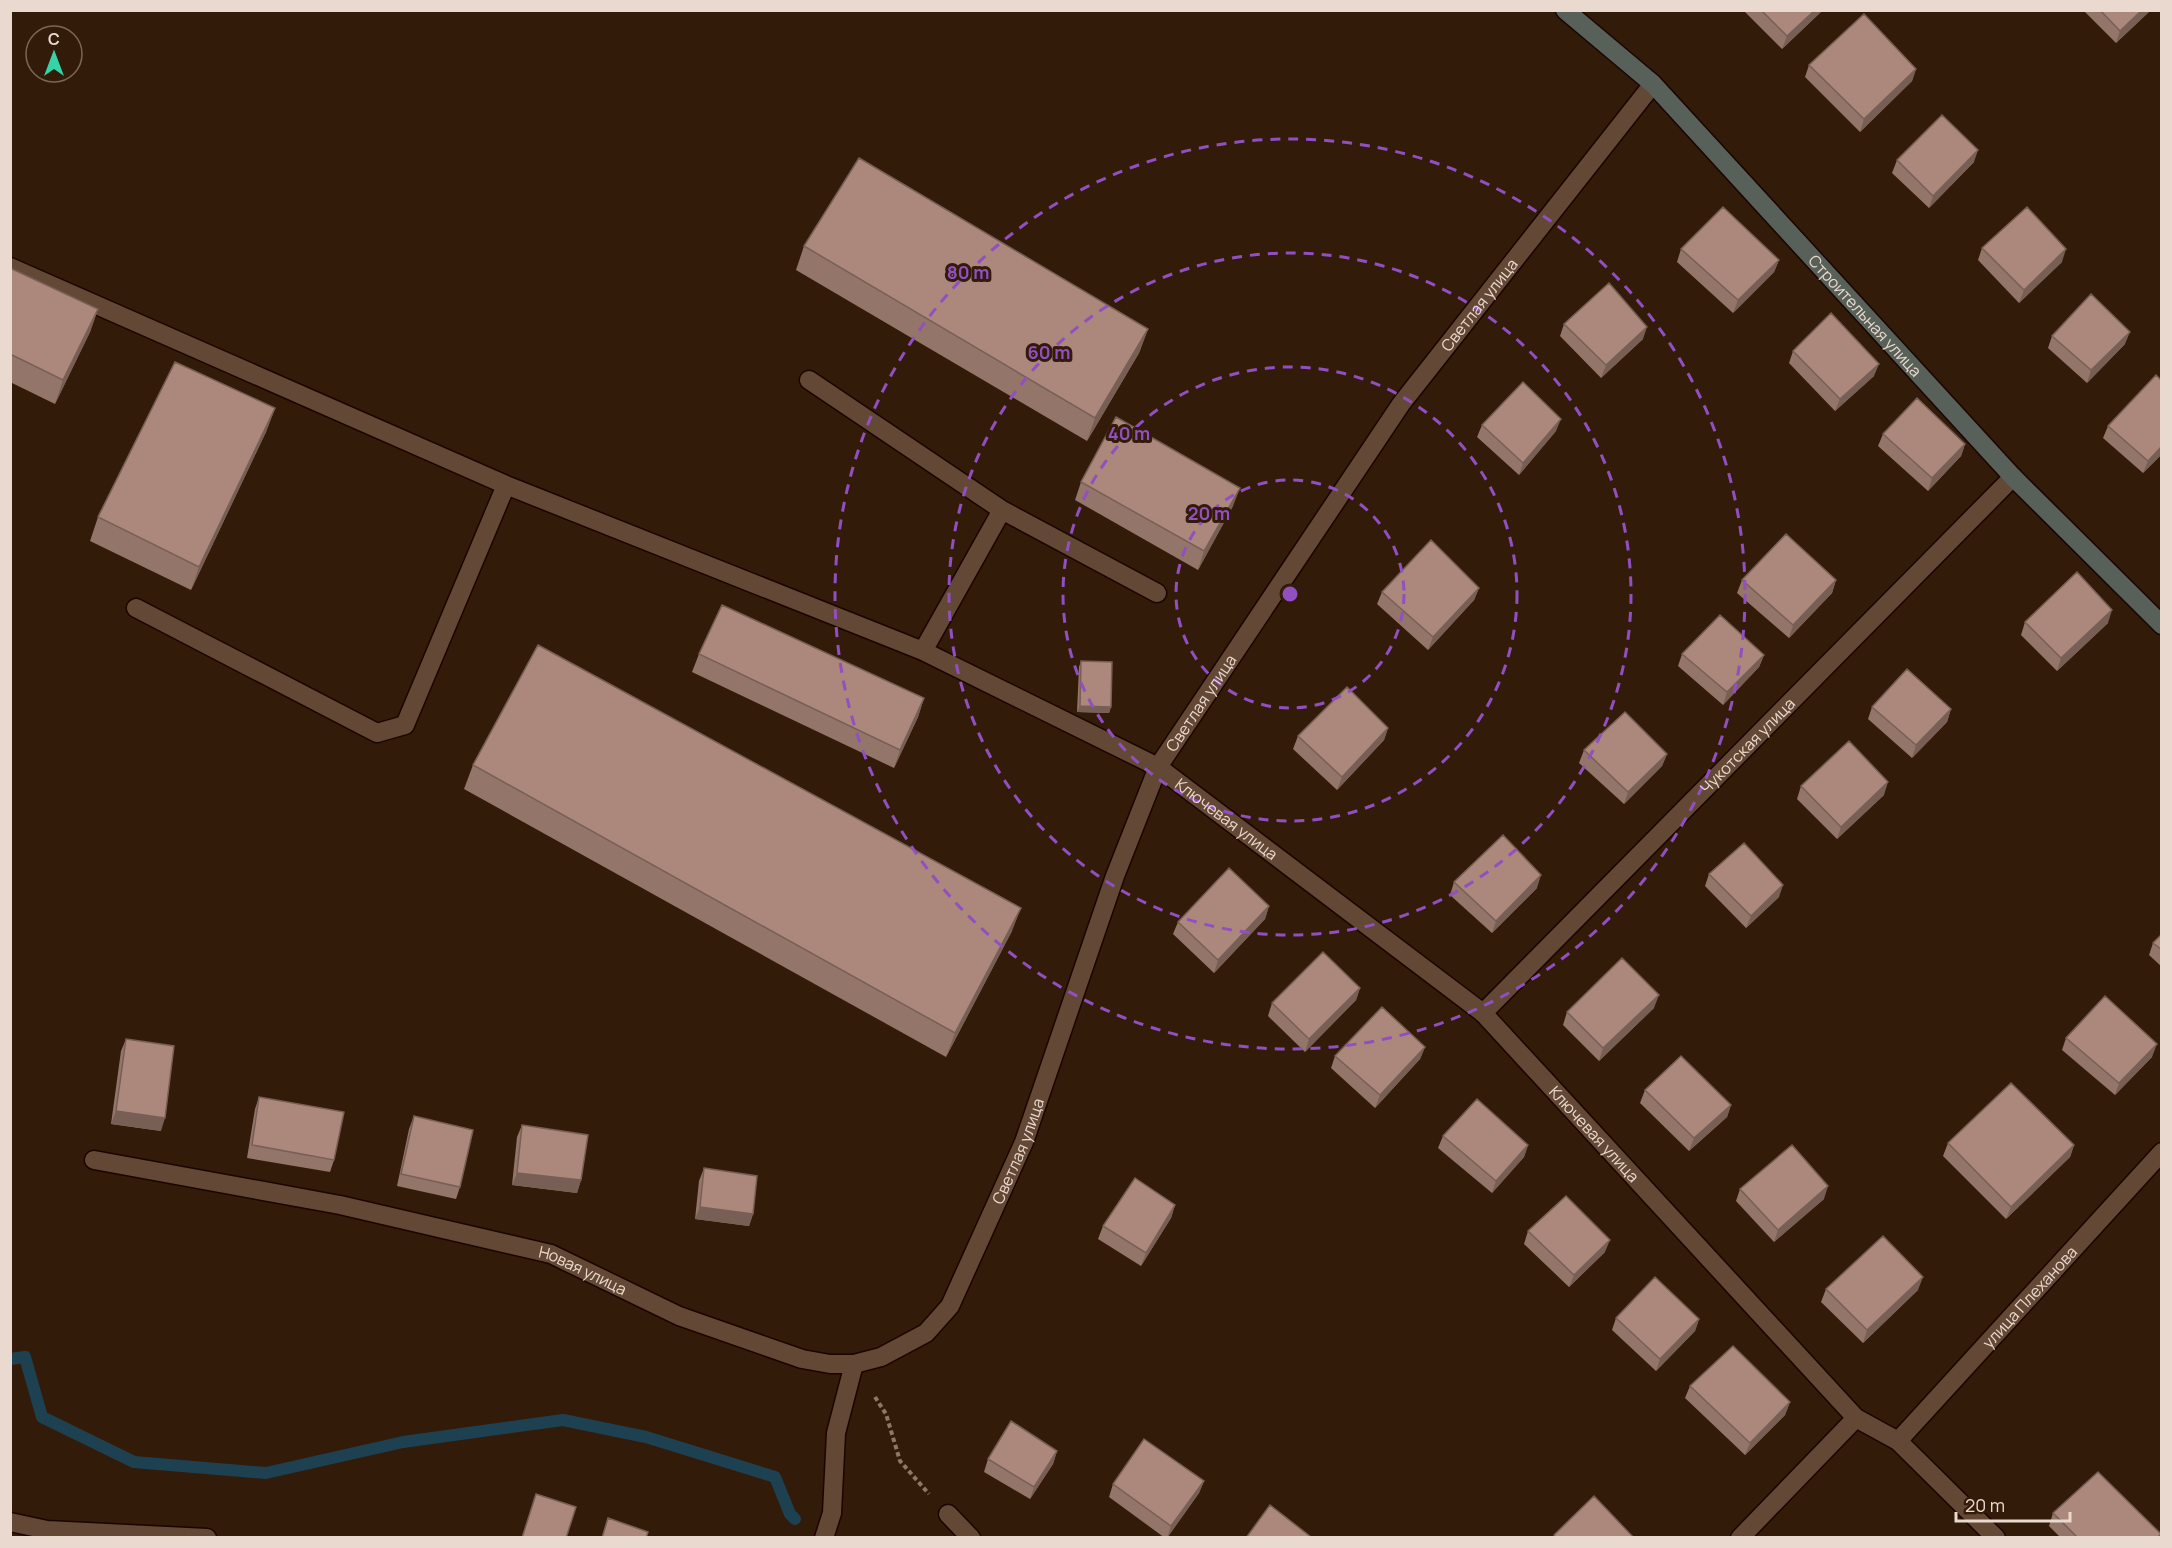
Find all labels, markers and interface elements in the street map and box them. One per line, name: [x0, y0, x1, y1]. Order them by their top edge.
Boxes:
north arrow: [24, 24, 84, 84]
text: С: [48, 28, 60, 50]
street label: Строительная улица: [1804, 250, 1927, 381]
street label: Светлая улица: [1436, 254, 1523, 356]
text: 80 m: [947, 260, 989, 284]
text: 60 m: [1028, 340, 1070, 364]
text: 40 m: [1108, 421, 1150, 445]
text: 20 m: [1188, 501, 1230, 525]
centre of rings: [1280, 584, 1300, 604]
street label: Светлая улица: [1160, 650, 1241, 756]
street label: Чукотская улица: [1695, 693, 1800, 798]
street label: Ключевая улица: [1171, 773, 1282, 865]
street label: Ключевая улица: [1544, 1081, 1644, 1187]
street label: Светлая улица: [986, 1095, 1049, 1208]
street label: Новая улица: [537, 1241, 630, 1300]
street label: улица Плеханова: [1977, 1241, 2082, 1353]
scale bar: [1956, 1485, 2070, 1523]
text: 20 m: [1965, 1493, 2005, 1517]

